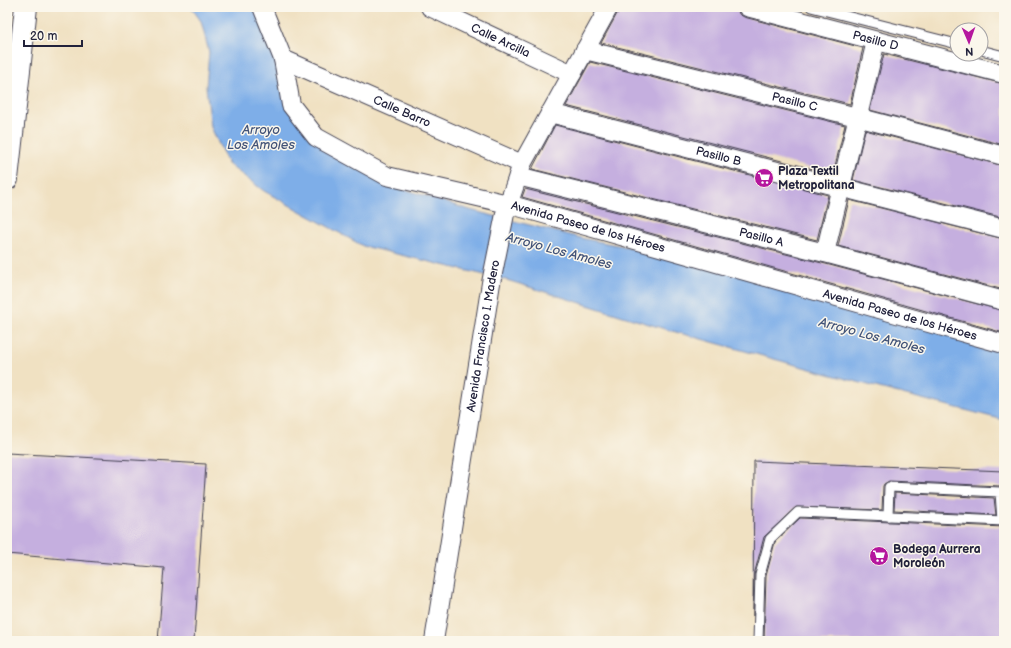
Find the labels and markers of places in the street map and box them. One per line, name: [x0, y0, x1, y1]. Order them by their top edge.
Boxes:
place label: Plaza Textil Metropolitana: [778, 164, 855, 193]
supermarket icon: Plaza Textil Metropolitana: [753, 167, 775, 189]
place label: Bodega Aurrera Moroleón: [893, 542, 981, 571]
supermarket icon: Bodega Aurrera Moroleón: [868, 545, 890, 567]

